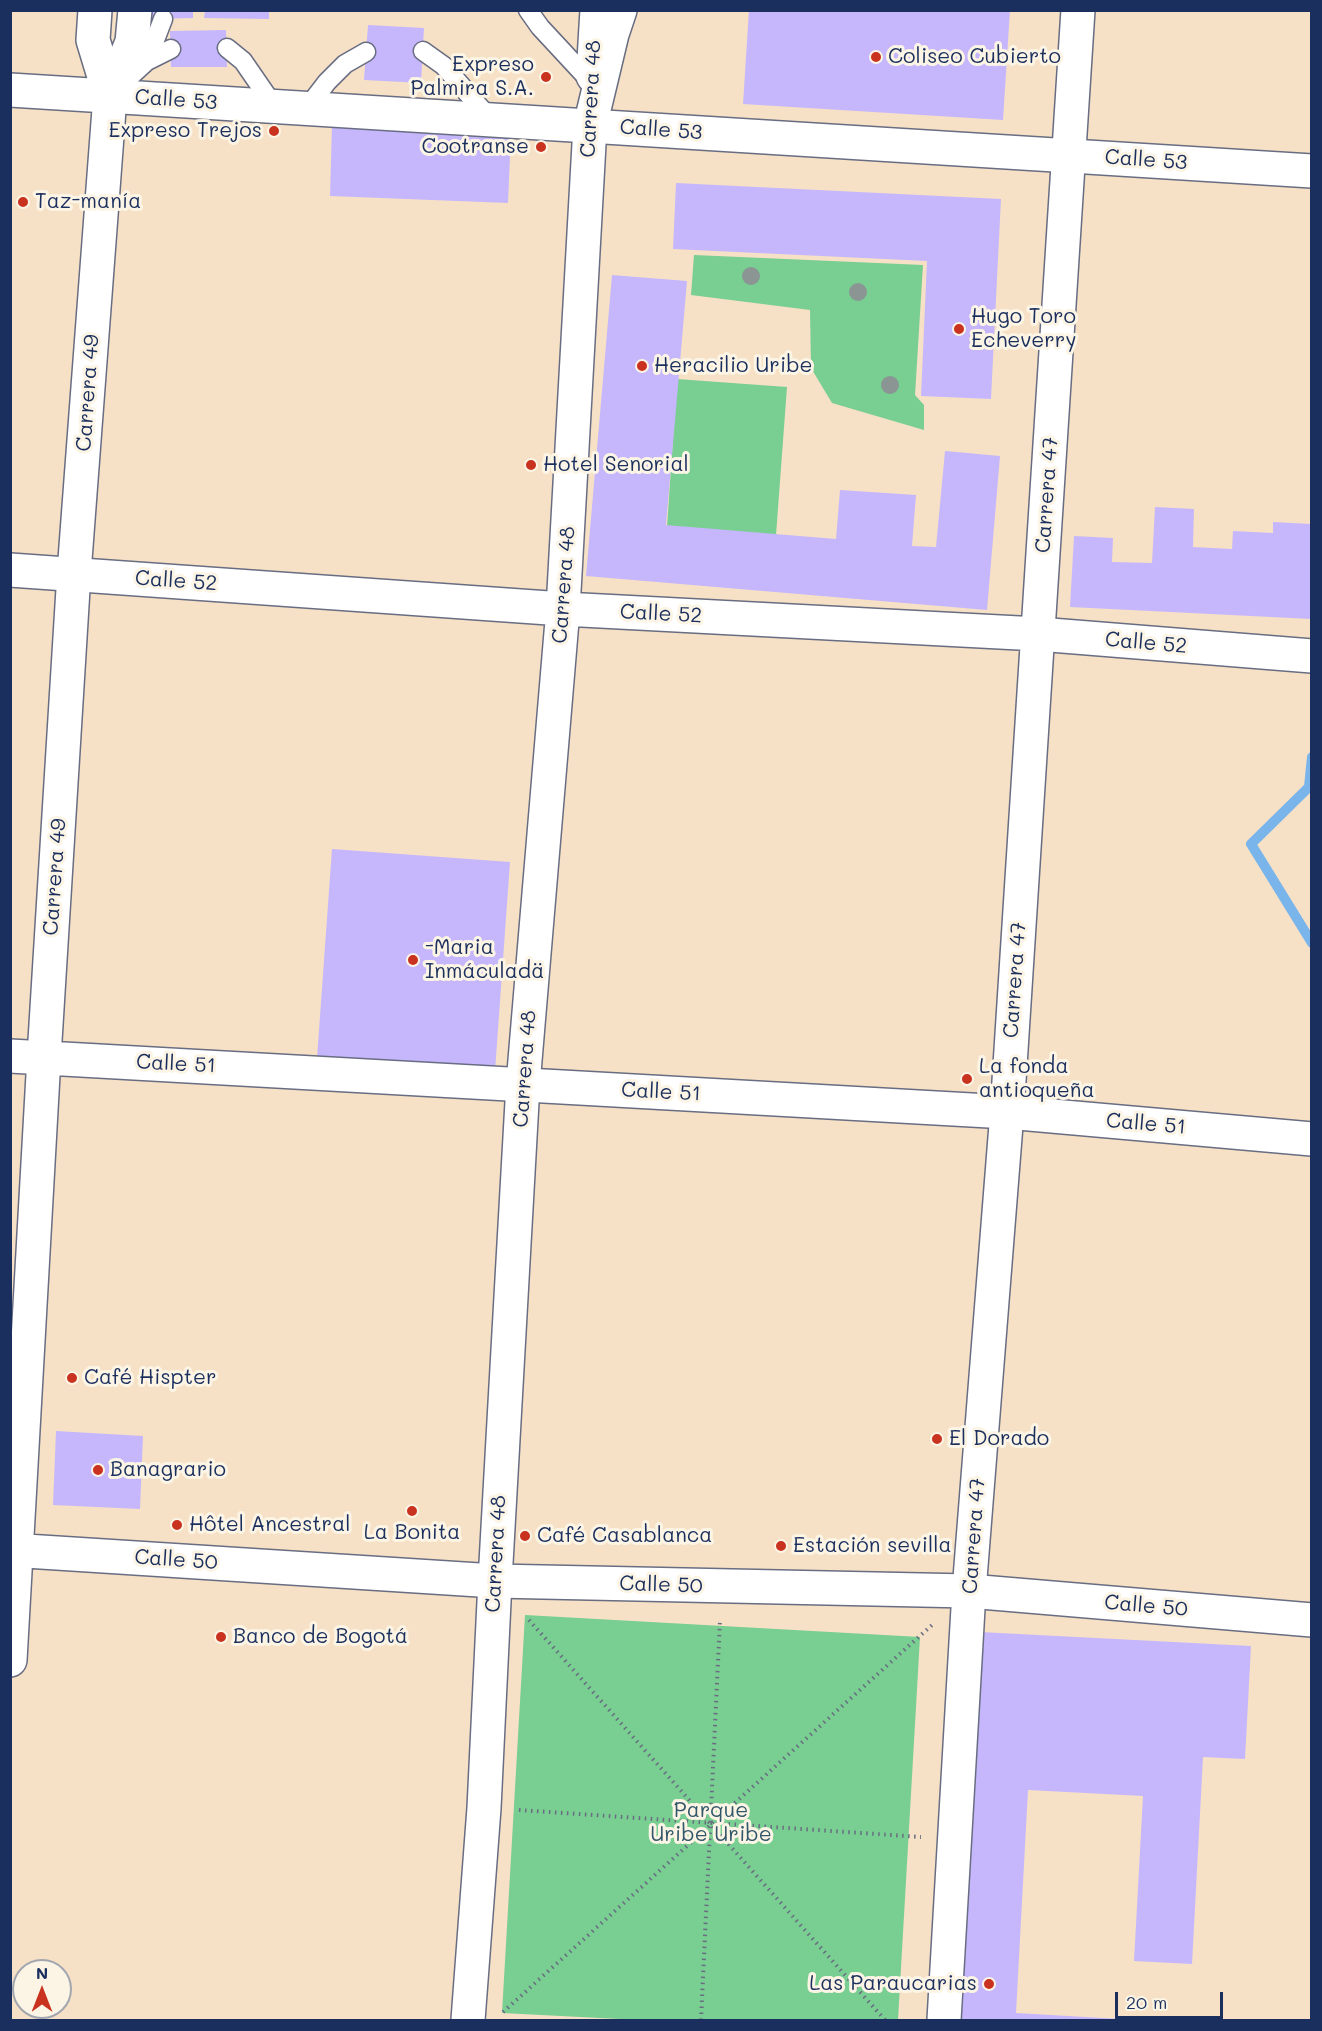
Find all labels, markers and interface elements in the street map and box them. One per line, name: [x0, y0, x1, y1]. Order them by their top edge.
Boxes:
street label: Carrera 48: [575, 40, 607, 158]
place label: Coliseo Cubierto: [888, 44, 1061, 70]
marker: Coliseo Cubierto: [869, 50, 883, 64]
place label: Expreso Palmira S.A.: [411, 52, 534, 102]
marker: Expreso Palmira S.A.: [539, 70, 553, 84]
street label: Calle 53: [134, 85, 218, 115]
street label: Calle 53: [619, 115, 703, 145]
place label: Expreso Trejos: [108, 118, 262, 144]
marker: Expreso Trejos: [267, 124, 281, 138]
place label: Cootranse: [421, 134, 529, 160]
marker: Cootranse: [534, 140, 548, 154]
street label: Calle 53: [1104, 145, 1188, 175]
place label: Taz-manía: [35, 189, 141, 215]
marker: Taz-manía: [16, 195, 30, 209]
place label: Hugo Toro Echeverry: [971, 304, 1076, 354]
marker: Hugo Toro Echeverry: [952, 322, 966, 336]
street label: Carrera 49: [71, 334, 105, 452]
place label: Heracilio Uribe: [654, 353, 813, 379]
marker: Heracilio Uribe: [635, 359, 649, 373]
street label: Carrera 47: [1030, 436, 1064, 554]
place label: Hotel Senorial: [543, 452, 689, 478]
marker: Hotel Senorial: [524, 458, 538, 472]
street label: Carrera 48: [547, 525, 581, 645]
street label: Calle 52: [134, 566, 218, 596]
street label: Calle 52: [619, 599, 703, 629]
street label: Calle 52: [1104, 627, 1188, 659]
street label: Carrera 49: [38, 818, 72, 936]
street label: Carrera 47: [998, 921, 1032, 1039]
place label: -Maria Inmáculadä: [425, 935, 544, 985]
marker: -Maria Inmáculadä: [406, 953, 420, 967]
street label: Carrera 48: [508, 1009, 542, 1129]
street label: Calle 51: [135, 1049, 217, 1079]
place label: La fonda antioqueña: [979, 1054, 1094, 1104]
marker: La fonda antioqueña: [960, 1072, 974, 1086]
street label: Calle 51: [620, 1077, 702, 1107]
street label: Calle 51: [1105, 1108, 1187, 1140]
place label: Café Hispter: [84, 1365, 216, 1391]
marker: Café Hispter: [65, 1371, 79, 1385]
place label: El Dorado: [949, 1426, 1049, 1452]
marker: El Dorado: [930, 1432, 944, 1446]
place label: Banagrario: [110, 1457, 226, 1483]
marker: Banagrario: [91, 1463, 105, 1477]
street label: Carrera 47: [957, 1477, 991, 1595]
street label: Carrera 48: [480, 1495, 512, 1613]
marker: La Bonita: [405, 1504, 419, 1518]
place label: Hôtel Ancestral: [189, 1512, 351, 1538]
marker: Hôtel Ancestral: [170, 1518, 184, 1532]
place label: La Bonita: [364, 1520, 460, 1546]
place label: Café Casablanca: [537, 1523, 712, 1549]
marker: Café Casablanca: [518, 1529, 532, 1543]
place label: Estación sevilla: [793, 1533, 952, 1559]
marker: Estación sevilla: [774, 1539, 788, 1553]
street label: Calle 50: [133, 1545, 219, 1575]
street label: Calle 50: [619, 1571, 703, 1599]
street label: Calle 50: [1103, 1590, 1189, 1622]
place label: Banco de Bogotá: [233, 1624, 408, 1650]
marker: Banco de Bogotá: [214, 1630, 228, 1644]
park label: Parque Uribe Uribe: [650, 1798, 772, 1848]
north arrow: [12, 1959, 72, 2019]
text: N: [36, 1962, 48, 1983]
place label: Las Paraucarias: [809, 1971, 977, 1997]
marker: Las Paraucarias: [982, 1977, 996, 1991]
scale bar: [1118, 1980, 1226, 2018]
text: 20 m: [1126, 1990, 1167, 2014]

